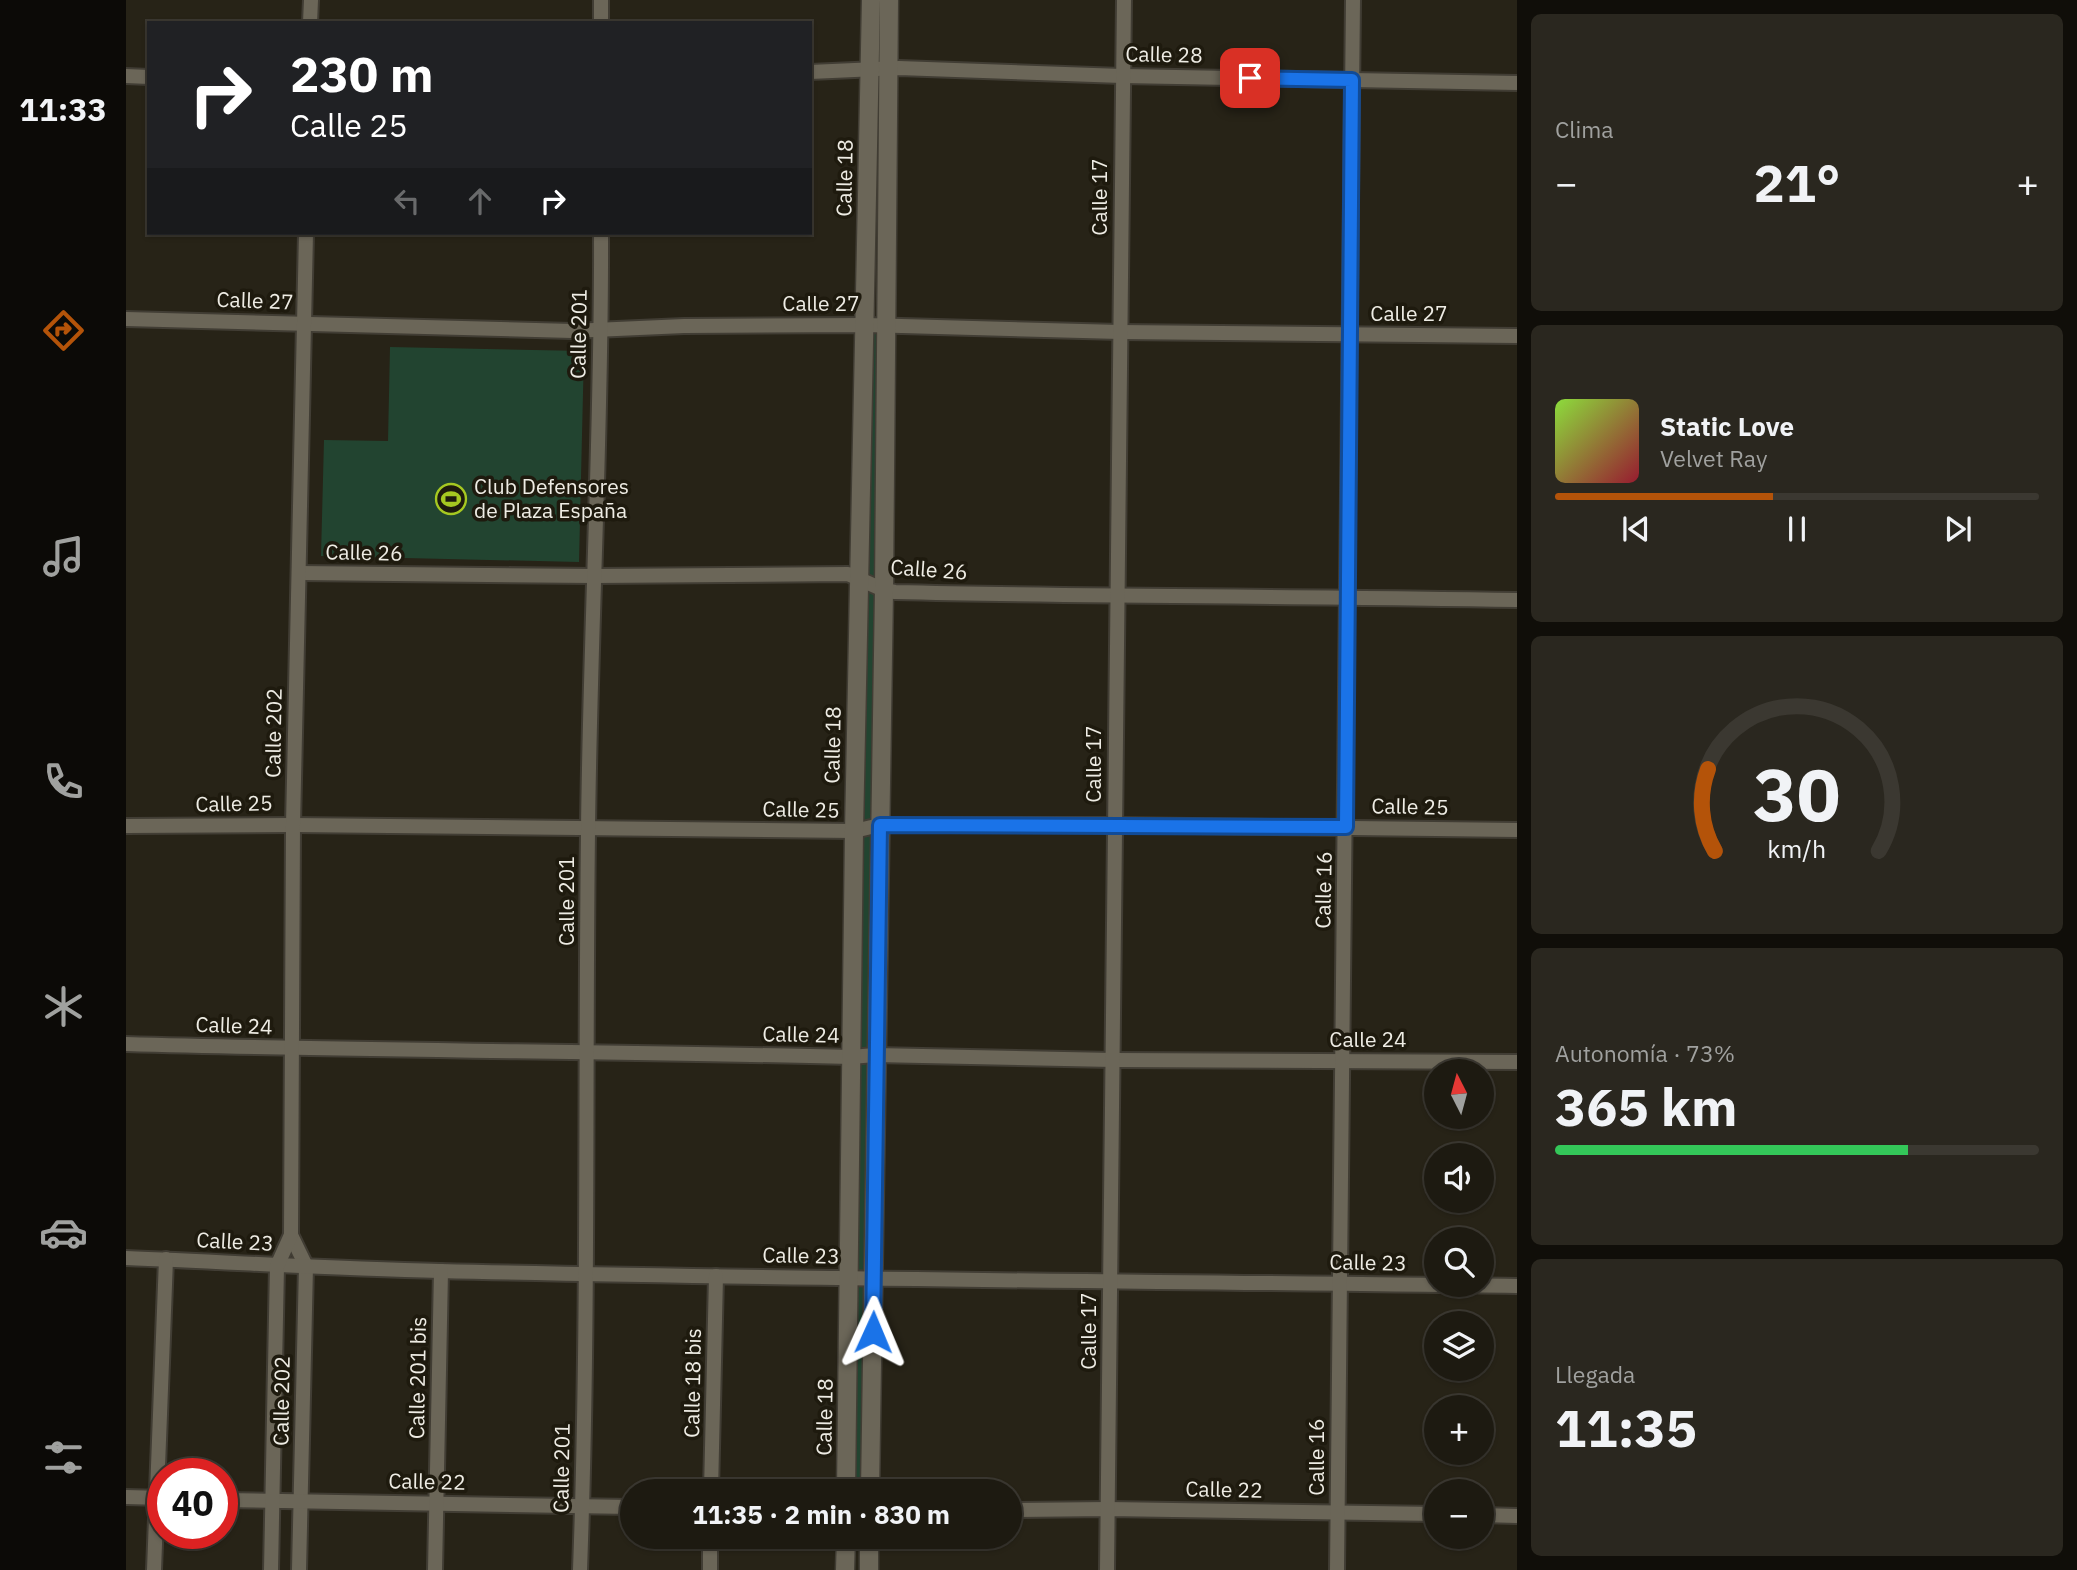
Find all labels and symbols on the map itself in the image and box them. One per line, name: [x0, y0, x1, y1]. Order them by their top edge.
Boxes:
street label: Calle 28: [1125, 39, 1203, 69]
pin: [1220, 48, 1280, 108]
street label: Calle 18: [829, 139, 859, 217]
street label: Calle 17: [1085, 158, 1113, 236]
street label: Calle 27: [216, 285, 294, 315]
street label: Calle 201: [563, 289, 593, 379]
street label: Calle 27: [782, 289, 860, 317]
street label: Calle 27: [1370, 299, 1448, 327]
place label: Club Defensores de Plaza España: [474, 472, 629, 524]
sports icon: Club Defensores de Plaza España: [434, 482, 468, 516]
street label: Calle 26: [325, 537, 403, 567]
street label: Calle 26: [890, 552, 969, 586]
street label: Calle 202: [258, 688, 288, 778]
street label: Calle 18: [817, 706, 847, 784]
street label: Calle 17: [1079, 725, 1107, 803]
street label: Calle 25: [195, 788, 273, 818]
street label: Calle 25: [1371, 791, 1449, 821]
street label: Calle 25: [762, 794, 840, 824]
street label: Calle 16: [1308, 851, 1338, 929]
street label: Calle 201: [552, 856, 580, 946]
street label: Calle 24: [195, 1010, 273, 1040]
street label: Calle 24: [762, 1019, 840, 1049]
street label: Calle 24: [1329, 1025, 1407, 1053]
north arrow: [1424, 1059, 1494, 1129]
street label: Calle 23: [196, 1225, 274, 1257]
street label: Calle 23: [762, 1240, 840, 1270]
street label: Calle 23: [1329, 1247, 1407, 1277]
street label: Calle 17: [1074, 1292, 1102, 1370]
position arrow: [836, 1295, 910, 1369]
street label: Calle 201 bis: [402, 1317, 432, 1439]
street label: Calle 18 bis: [677, 1328, 707, 1438]
street label: Calle 202: [266, 1356, 296, 1446]
street label: Calle 18: [809, 1378, 839, 1456]
street label: Calle 16: [1302, 1418, 1330, 1496]
street label: Calle 201: [546, 1423, 576, 1513]
speed limit sign: 40: [147, 1458, 238, 1549]
street label: Calle 22: [388, 1466, 466, 1496]
street label: Calle 22: [1185, 1474, 1263, 1504]

